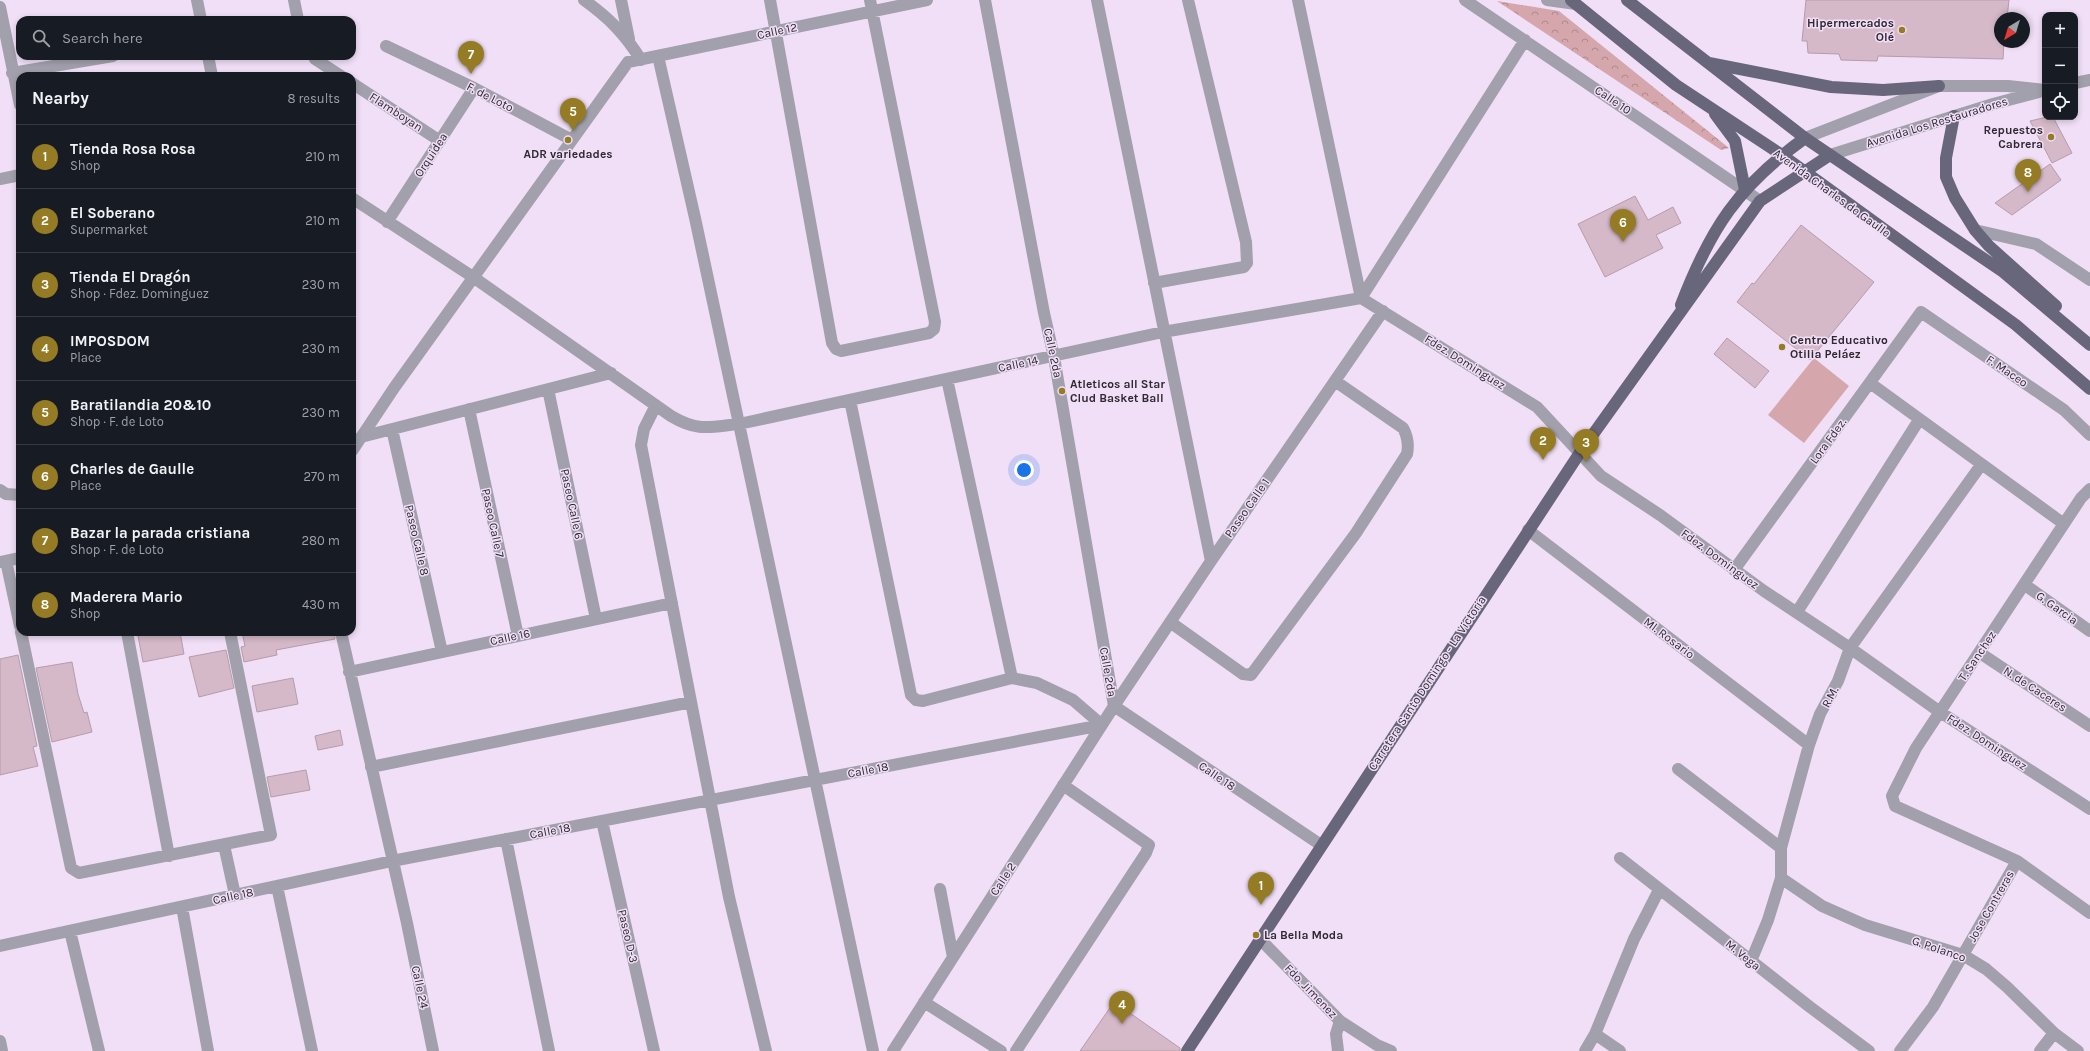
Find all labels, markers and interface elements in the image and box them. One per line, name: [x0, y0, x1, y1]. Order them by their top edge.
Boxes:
north arrow: [1994, 12, 2030, 48]
map controls: [2042, 12, 2078, 120]
button: +: [2042, 12, 2078, 48]
search box: [16, 16, 356, 60]
place label: Hipermercados Olé: [1807, 16, 1894, 44]
street label: Calle 12: [756, 20, 798, 42]
marker: Hipermercados Olé: [1897, 25, 1907, 35]
icon: search: [30, 27, 52, 49]
text: Search here: [62, 29, 143, 47]
pin: 7: [458, 41, 484, 74]
button: −: [2042, 48, 2078, 84]
street label: F. de Loto: [464, 79, 516, 115]
street label: Calle 10: [1592, 83, 1634, 117]
button: locate: [2042, 84, 2078, 120]
text: Nearby: [32, 88, 89, 108]
street label: Flamboyan: [367, 90, 425, 134]
text: 8 results: [287, 91, 340, 106]
street label: Avenida Los Restauradores: [1865, 94, 2009, 150]
pin: 5: [560, 98, 586, 131]
place label: Repuestos Cabrera: [1984, 123, 2043, 151]
street label: Orquidea: [412, 130, 450, 180]
marker: Repuestos Cabrera: [2046, 132, 2056, 142]
marker: ADR variedades: [563, 135, 573, 145]
text: Tienda Rosa Rosa: [70, 140, 195, 158]
street label: Avenida Charles de Gaulle: [1771, 146, 1893, 240]
place label: ADR variedades: [523, 147, 613, 161]
text: 1: [43, 149, 47, 164]
text: 210 m: [305, 149, 340, 164]
text: Shop: [70, 158, 100, 173]
pin: 8: [2015, 159, 2041, 192]
text: El Soberano: [70, 204, 155, 222]
pin: 6: [1610, 209, 1636, 242]
text: 2: [41, 213, 49, 228]
text: 210 m: [305, 213, 340, 228]
text: Supermarket: [70, 222, 148, 237]
text: Tienda El Dragón: [70, 268, 191, 286]
text: 3: [41, 277, 49, 292]
text: 230 m: [302, 277, 340, 292]
text: Shop · Fdez. Dominguez: [70, 286, 209, 301]
street label: Calle 2da: [1041, 327, 1065, 379]
text: IMPOSDOM: [70, 332, 150, 350]
street label: Fdez. Dominguez: [1422, 332, 1508, 393]
place label: Centro Educativo Otilia Peláez: [1790, 333, 1888, 361]
text: 4: [41, 341, 49, 356]
text: 230 m: [302, 341, 340, 356]
marker: Centro Educativo Otilia Peláez: [1777, 342, 1787, 352]
text: Place: [70, 350, 101, 365]
street label: F. Maceo: [1984, 352, 2030, 390]
street label: Calle 14: [997, 353, 1039, 375]
place label: Atleticos all Star Clud Basket Ball: [1070, 377, 1165, 405]
marker: Atleticos all Star Clud Basket Ball: [1057, 386, 1067, 396]
text: Baratilandia 20&10: [70, 396, 211, 414]
text: 5: [41, 405, 49, 420]
text: 230 m: [302, 405, 340, 420]
text: Shop · F. de Loto: [70, 414, 164, 429]
street label: Lora Fdez.: [1807, 415, 1849, 467]
pin: 2: [1530, 427, 1556, 460]
pin: 3: [1573, 429, 1599, 462]
text: Charles de Gaulle: [70, 460, 194, 478]
your location: [1014, 460, 1034, 480]
street label: Paseo Calle 6: [558, 467, 586, 541]
text: 6: [41, 469, 49, 484]
text: 270 m: [303, 469, 340, 484]
street label: Paseo Calle 1: [1222, 476, 1272, 540]
text: Place: [70, 478, 101, 493]
street label: Paseo Calle 7: [479, 487, 507, 559]
street label: Paseo Calle 8: [402, 503, 432, 577]
text: Bazar la parada cristiana: [70, 524, 250, 542]
street label: Fdez. Dominguez: [1679, 526, 1762, 592]
text: 7: [42, 533, 48, 548]
text: 280 m: [302, 533, 340, 548]
text: Shop · F. de Loto: [70, 542, 164, 557]
text: Maderera Mario: [70, 588, 183, 606]
street label: G. Garcia: [2033, 589, 2081, 627]
street label: Carretera Santo Domingo - La Victoria: [1365, 593, 1489, 773]
text: 8: [41, 597, 49, 612]
text: 430 m: [302, 597, 340, 612]
text: Shop: [70, 606, 100, 621]
street label: Ml. Rosario: [1641, 614, 1697, 662]
street label: Calle 16: [489, 626, 531, 648]
street label: T. Sanchez: [1955, 628, 1999, 684]
street label: Calle 2da: [1097, 646, 1119, 698]
street label: N. de Caceres: [2001, 663, 2069, 715]
street label: R.M.: [1819, 684, 1841, 710]
street label: Fdez. Dominguez: [1944, 711, 2030, 773]
street label: Calle 18: [847, 759, 889, 781]
street label: Calle 18: [1196, 759, 1238, 793]
street label: Calle 18: [529, 820, 571, 842]
street label: Calle 2: [987, 860, 1019, 898]
street label: Jose Contreras: [1965, 868, 2017, 944]
pin: 1: [1248, 872, 1274, 905]
street label: Calle 18: [211, 885, 255, 907]
street label: Paseo D-3: [615, 908, 641, 964]
place label: La Bella Moda: [1264, 928, 1343, 942]
marker: La Bella Moda: [1251, 930, 1261, 940]
street label: G. Polanco: [1910, 933, 1968, 965]
street label: M. Vega: [1723, 937, 1763, 973]
street label: Fdo. Jimenez: [1282, 961, 1340, 1021]
street label: Calle 24: [409, 964, 431, 1010]
pin: 4: [1109, 991, 1135, 1024]

